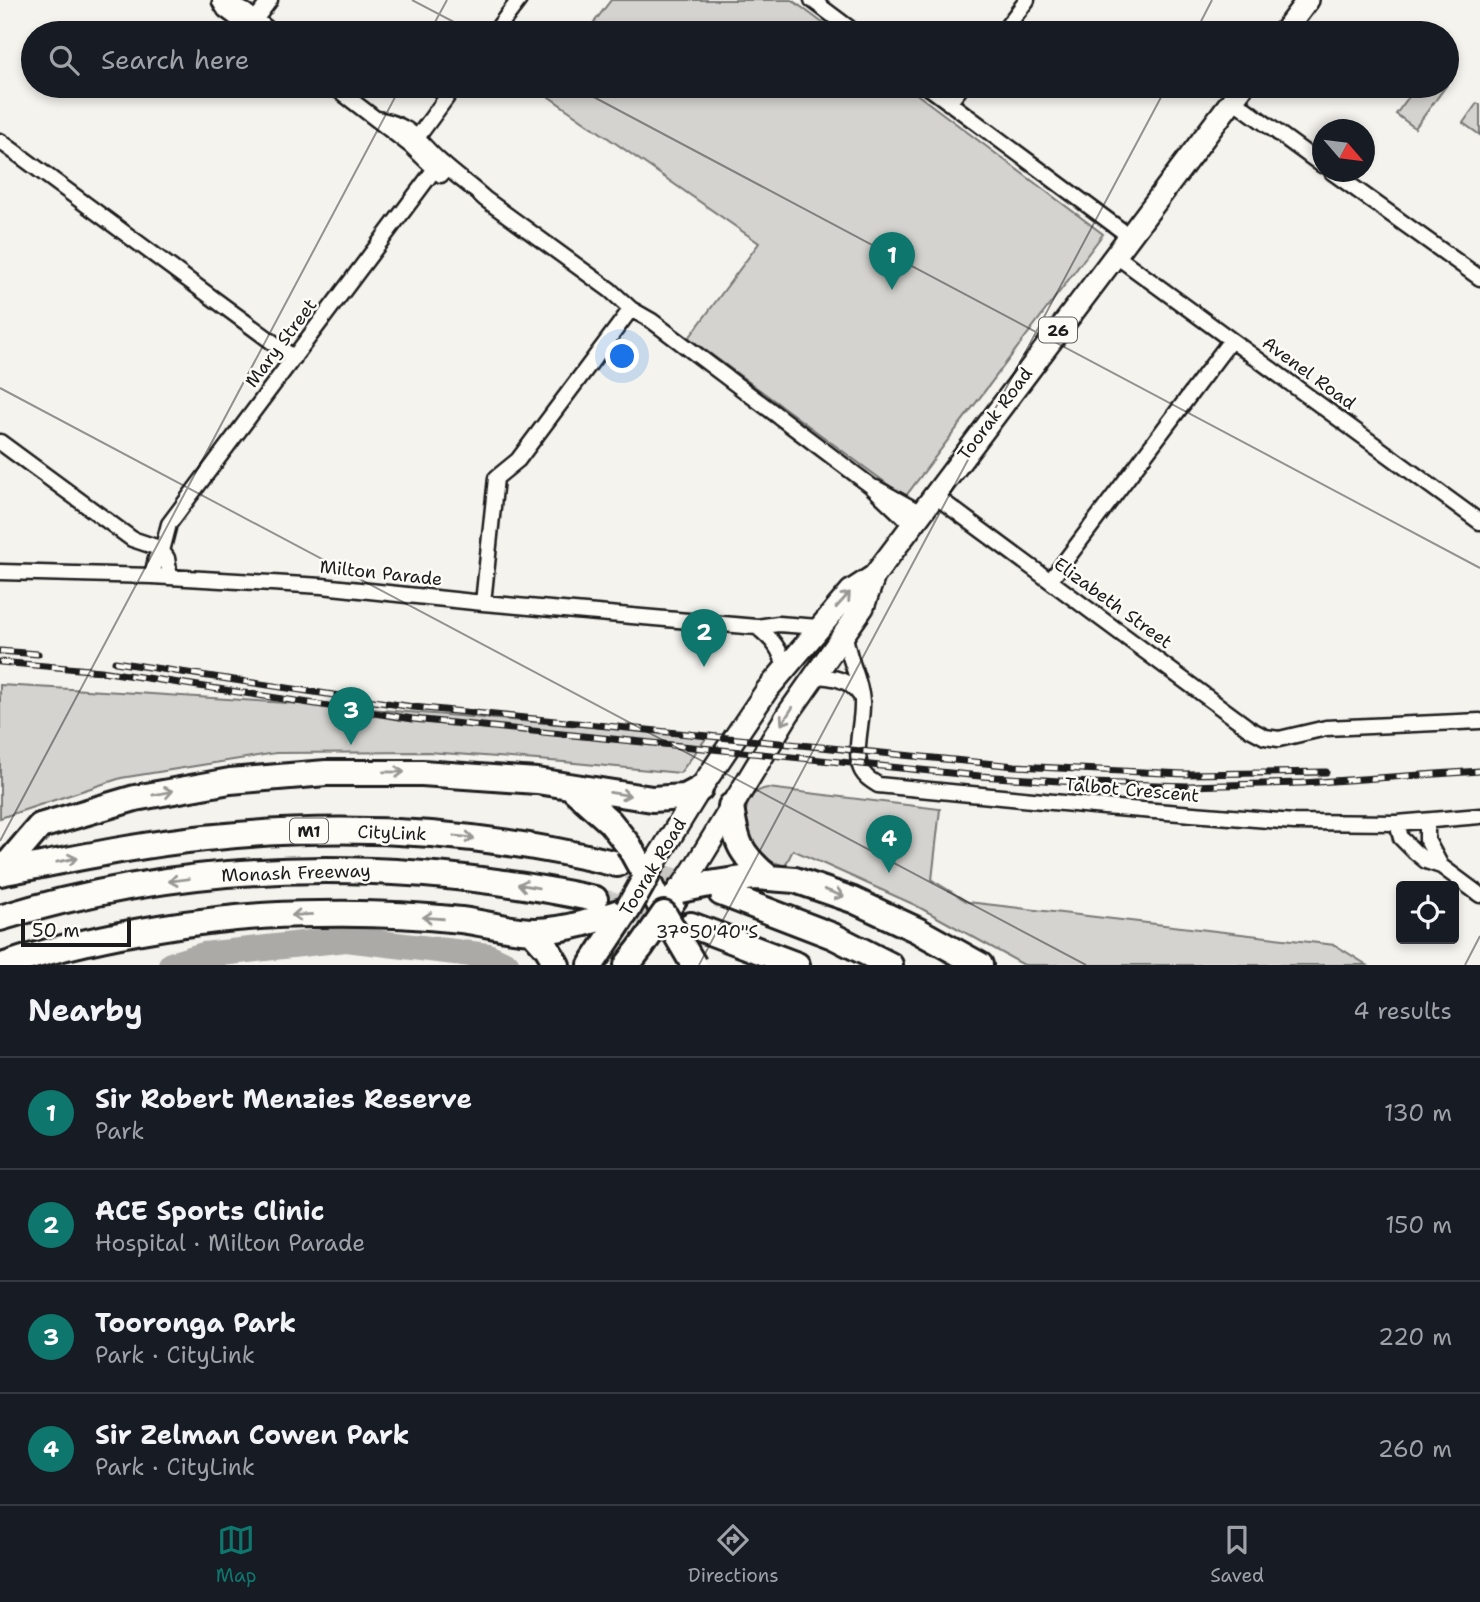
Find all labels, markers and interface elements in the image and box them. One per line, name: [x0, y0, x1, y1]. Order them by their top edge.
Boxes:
search box: [21, 21, 1459, 98]
icon: search: [45, 41, 83, 79]
text: Search here: [101, 42, 250, 77]
north arrow: [1312, 119, 1375, 182]
pin: 1: [869, 232, 915, 290]
street label: Mary Street: [240, 294, 322, 392]
road number: 26: [1039, 318, 1077, 342]
street label: Avenel Road: [1257, 331, 1361, 415]
your location: [605, 339, 639, 373]
street label: Toorak Road: [952, 363, 1038, 465]
street label: Elizabeth Street: [1049, 552, 1177, 654]
street label: Milton Parade: [319, 555, 443, 591]
one-way arrow: [835, 591, 851, 609]
pin: 2: [681, 609, 727, 667]
pin: 3: [328, 687, 374, 745]
one-way arrow: [780, 706, 794, 725]
one-way arrow: [382, 766, 405, 779]
street label: Talbot Crescent: [1064, 772, 1200, 808]
one-way arrow: [151, 785, 174, 799]
one-way arrow: [608, 788, 631, 801]
street label: Toorak Road: [614, 813, 692, 921]
pin: 4: [866, 815, 912, 873]
road number: M1: [290, 818, 328, 844]
street label: CityLink: [357, 820, 427, 846]
one-way arrow: [452, 831, 475, 844]
one-way arrow: [55, 852, 78, 866]
street label: Monash Freeway: [221, 858, 371, 888]
one-way arrow: [168, 874, 191, 887]
one-way arrow: [517, 879, 540, 892]
map controls: [1396, 881, 1459, 944]
button: locate: [1396, 881, 1459, 944]
one-way arrow: [822, 888, 844, 900]
one-way arrow: [290, 908, 313, 921]
one-way arrow: [422, 911, 445, 924]
scale bar: [21, 916, 131, 948]
text: 50 m: [32, 918, 80, 943]
text: 37°50'40"S: [656, 920, 758, 944]
text: Nearby: [28, 990, 143, 1031]
text: 4 results: [1353, 996, 1452, 1026]
text: Sir Robert Menzies Reserve: [95, 1081, 472, 1116]
text: 1: [46, 1098, 56, 1128]
text: 130 m: [1384, 1098, 1452, 1128]
text: Park: [95, 1116, 144, 1146]
text: ACE Sports Clinic: [95, 1193, 324, 1228]
text: 2: [43, 1210, 59, 1240]
text: 150 m: [1385, 1210, 1452, 1240]
text: Hospital · Milton Parade: [95, 1228, 365, 1258]
text: Tooronga Park: [95, 1305, 296, 1340]
text: 3: [43, 1322, 59, 1352]
text: 220 m: [1378, 1322, 1452, 1352]
text: Park · CityLink: [95, 1340, 255, 1370]
text: Sir Zelman Cowen Park: [95, 1417, 410, 1452]
text: 4: [43, 1434, 59, 1464]
text: 260 m: [1378, 1434, 1452, 1464]
text: Park · CityLink: [95, 1452, 255, 1482]
tab: Map: [216, 1521, 256, 1588]
tab: Directions: [688, 1521, 779, 1588]
tab: Saved: [1210, 1521, 1264, 1588]

